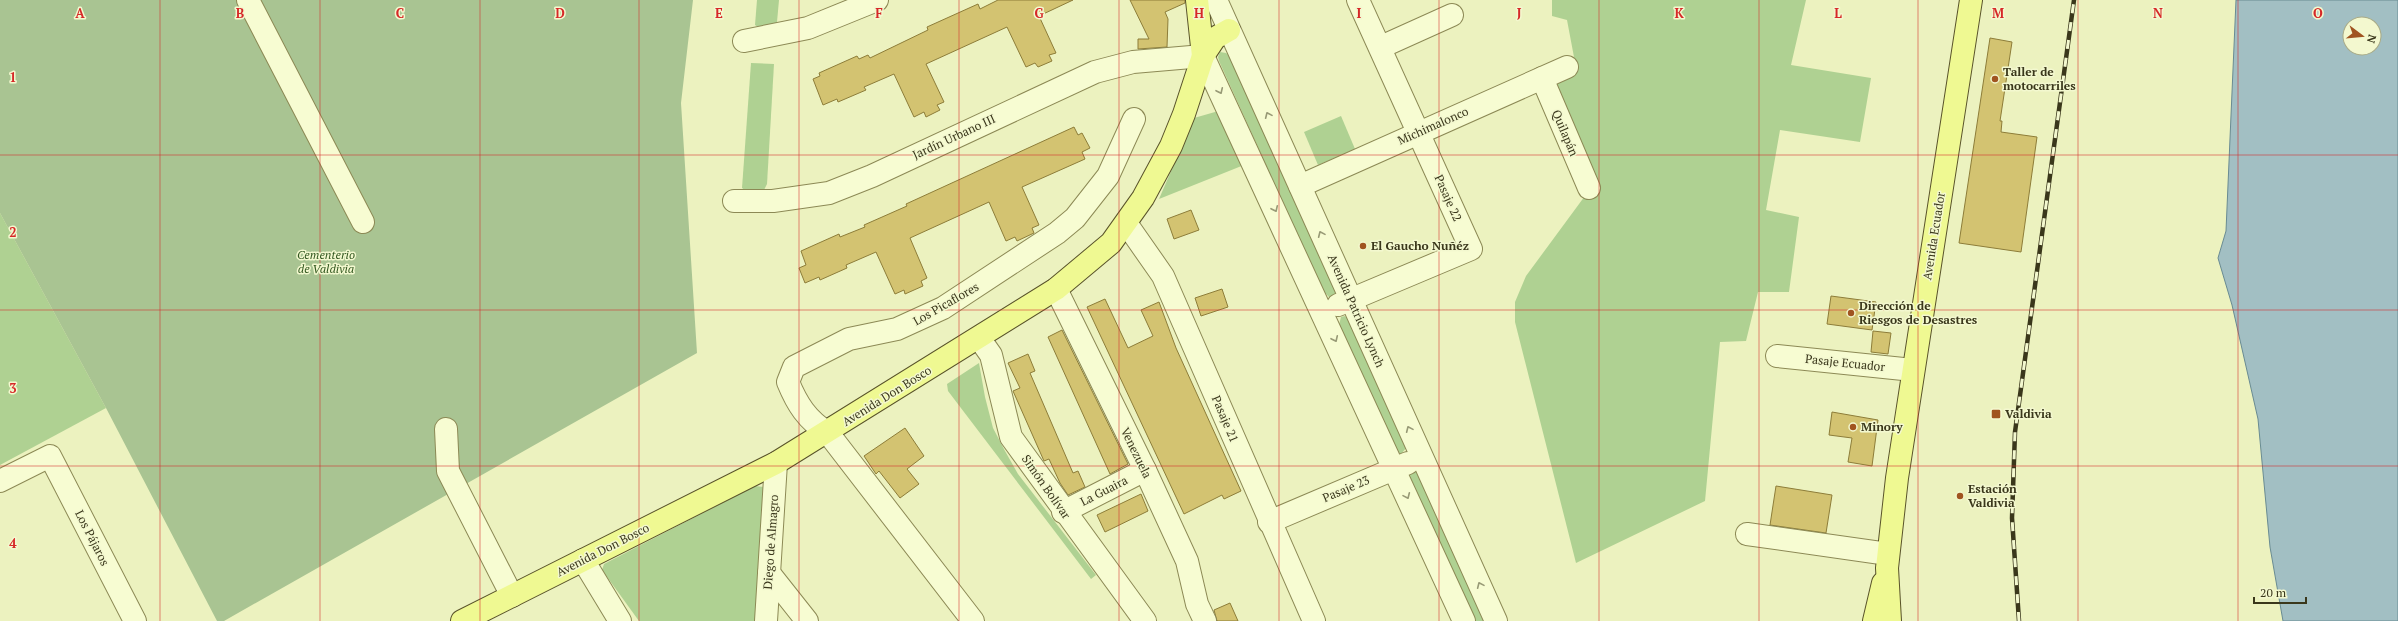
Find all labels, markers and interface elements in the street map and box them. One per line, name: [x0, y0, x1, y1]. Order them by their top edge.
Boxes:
text: A: [75, 4, 85, 22]
text: B: [236, 4, 244, 22]
text: C: [396, 4, 404, 22]
text: D: [555, 4, 565, 22]
text: E: [715, 4, 723, 22]
text: F: [875, 4, 883, 22]
text: G: [1034, 4, 1044, 22]
text: H: [1194, 4, 1204, 22]
text: I: [1357, 4, 1362, 22]
text: J: [1517, 4, 1522, 22]
text: K: [1674, 4, 1684, 22]
text: L: [1834, 4, 1842, 22]
text: M: [1992, 4, 2004, 22]
text: N: [2153, 4, 2163, 22]
text: O: [2313, 4, 2323, 22]
north arrow: [2342, 16, 2382, 56]
text: N: [2364, 33, 2379, 45]
place label: Taller de motocarriles: [2003, 64, 2076, 93]
text: 1: [9, 68, 17, 86]
marker: Taller de motocarriles: [1990, 74, 2000, 84]
one-way arrow: [1215, 87, 1223, 94]
street label: Michimalonco: [1395, 103, 1471, 148]
street label: Quilapán: [1549, 107, 1582, 158]
street label: Jardín Urbano III: [910, 111, 998, 162]
one-way arrow: [1265, 112, 1273, 120]
street label: Pasaje 22: [1432, 172, 1465, 224]
street label: Avenida Ecuador: [1919, 190, 1948, 281]
one-way arrow: [1270, 204, 1278, 212]
text: 2: [9, 223, 17, 241]
one-way arrow: [1318, 230, 1326, 238]
place label: El Gaucho Nuñéz: [1371, 238, 1469, 253]
marker: El Gaucho Nuñéz: [1358, 241, 1368, 251]
park label: Cementerio de Valdivia: [297, 247, 355, 276]
street label: Avenida Patricio Lynch: [1325, 252, 1388, 370]
street label: Los Picaflores: [910, 279, 981, 328]
place label: Dirección de Riesgos de Desastres: [1859, 298, 1978, 327]
marker: Dirección de Riesgos de Desastres: [1846, 308, 1856, 318]
one-way arrow: [1331, 336, 1339, 343]
street label: Pasaje Ecuador: [1804, 351, 1886, 374]
street label: Avenida Don Bosco: [840, 362, 934, 429]
text: 3: [9, 379, 17, 397]
street label: Pasaje 21: [1209, 393, 1242, 445]
place label: Valdivia: [2005, 406, 2052, 421]
marker: Valdivia: [1990, 408, 2002, 420]
place label: Minory: [1861, 419, 1903, 434]
marker: Minory: [1848, 422, 1858, 432]
street label: Venezuela: [1118, 425, 1155, 481]
one-way arrow: [1406, 425, 1414, 432]
street label: Simón Bolívar: [1019, 452, 1074, 522]
street label: La Guaira: [1078, 472, 1130, 509]
street label: Pasaje 23: [1320, 472, 1372, 505]
place label: Estación Valdivia: [1968, 481, 2017, 510]
marker: Estación Valdivia: [1955, 491, 1965, 501]
one-way arrow: [1402, 492, 1410, 499]
street label: Diego de Almagro: [760, 494, 781, 590]
street label: Los Pájaros: [72, 507, 113, 568]
street label: Avenida Don Bosco: [554, 520, 652, 579]
text: 4: [9, 534, 17, 552]
scale bar: [2254, 579, 2306, 605]
one-way arrow: [1477, 582, 1485, 590]
text: 20 m: [2260, 585, 2287, 600]

